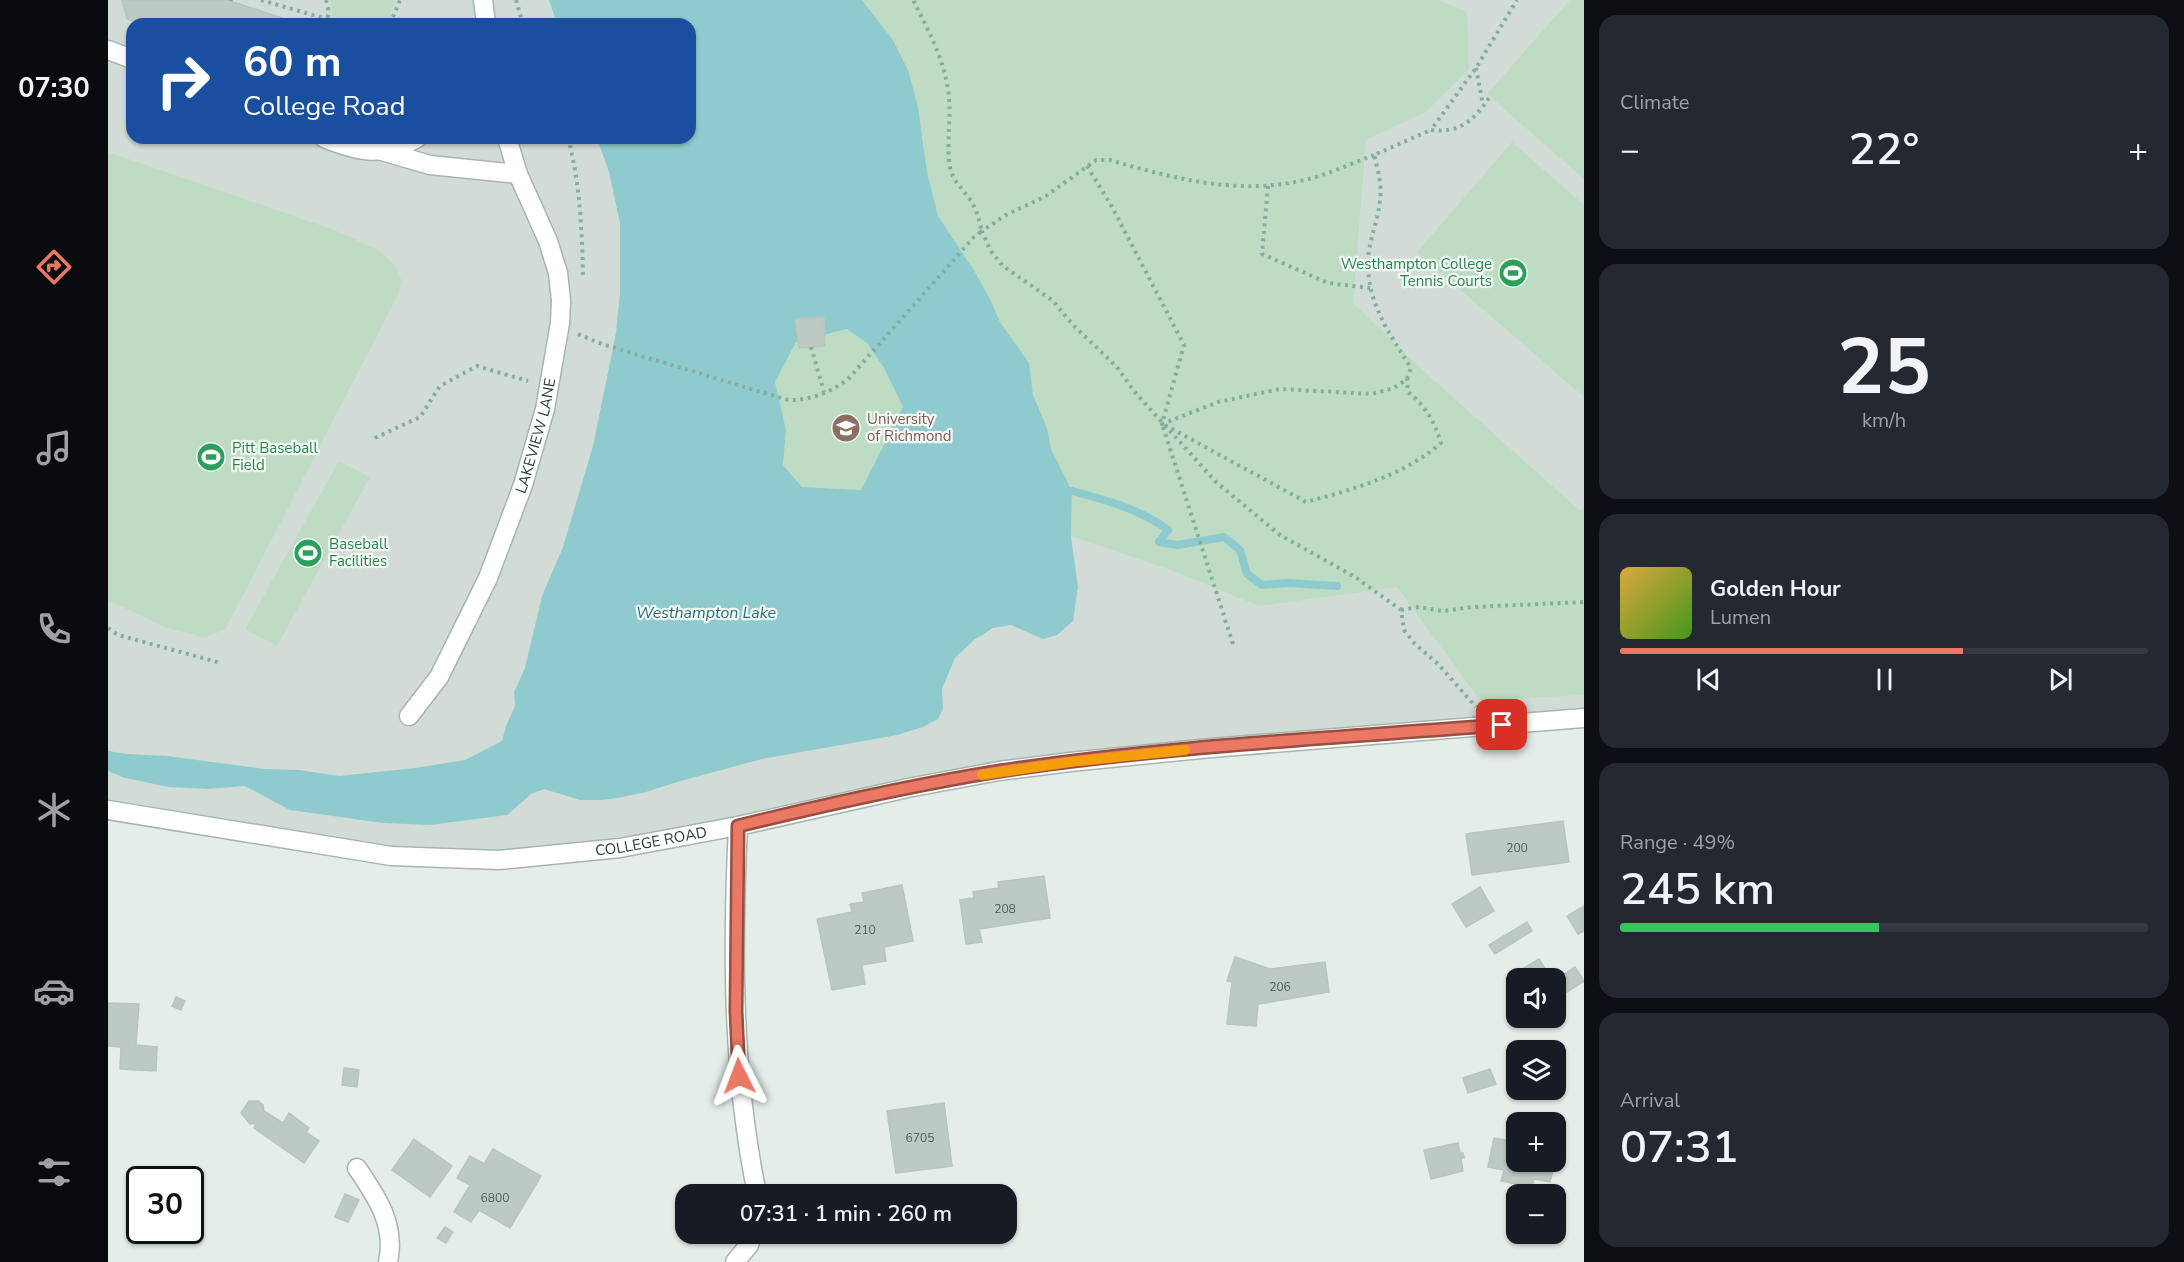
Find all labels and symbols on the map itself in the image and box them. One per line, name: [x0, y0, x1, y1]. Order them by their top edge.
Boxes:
place label: Westhampton College Tennis Courts: [1341, 254, 1492, 291]
sports icon: Westhampton College Tennis Courts: [1497, 257, 1529, 289]
street label: LAKEVIEW LANE: [511, 377, 560, 496]
place label: University of Richmond: [867, 409, 952, 446]
school or university icon: University of Richmond: [830, 412, 862, 444]
place label: Pitt Baseball Field: [232, 438, 319, 475]
sports icon: Pitt Baseball Field: [195, 441, 227, 473]
place label: Baseball Facilities: [329, 534, 388, 571]
sports icon: Baseball Facilities: [292, 537, 324, 569]
water label: Westhampton Lake: [636, 602, 776, 624]
pin: [1476, 699, 1527, 750]
street label: COLLEGE ROAD: [594, 822, 709, 860]
house number: 200: [1506, 840, 1528, 856]
house number: 208: [994, 901, 1016, 917]
house number: 210: [854, 922, 876, 938]
house number: 206: [1269, 979, 1291, 995]
position arrow: [707, 1044, 771, 1108]
house number: 6705: [906, 1130, 934, 1146]
speed limit sign: 30: [126, 1166, 204, 1244]
house number: 6800: [481, 1190, 509, 1206]

